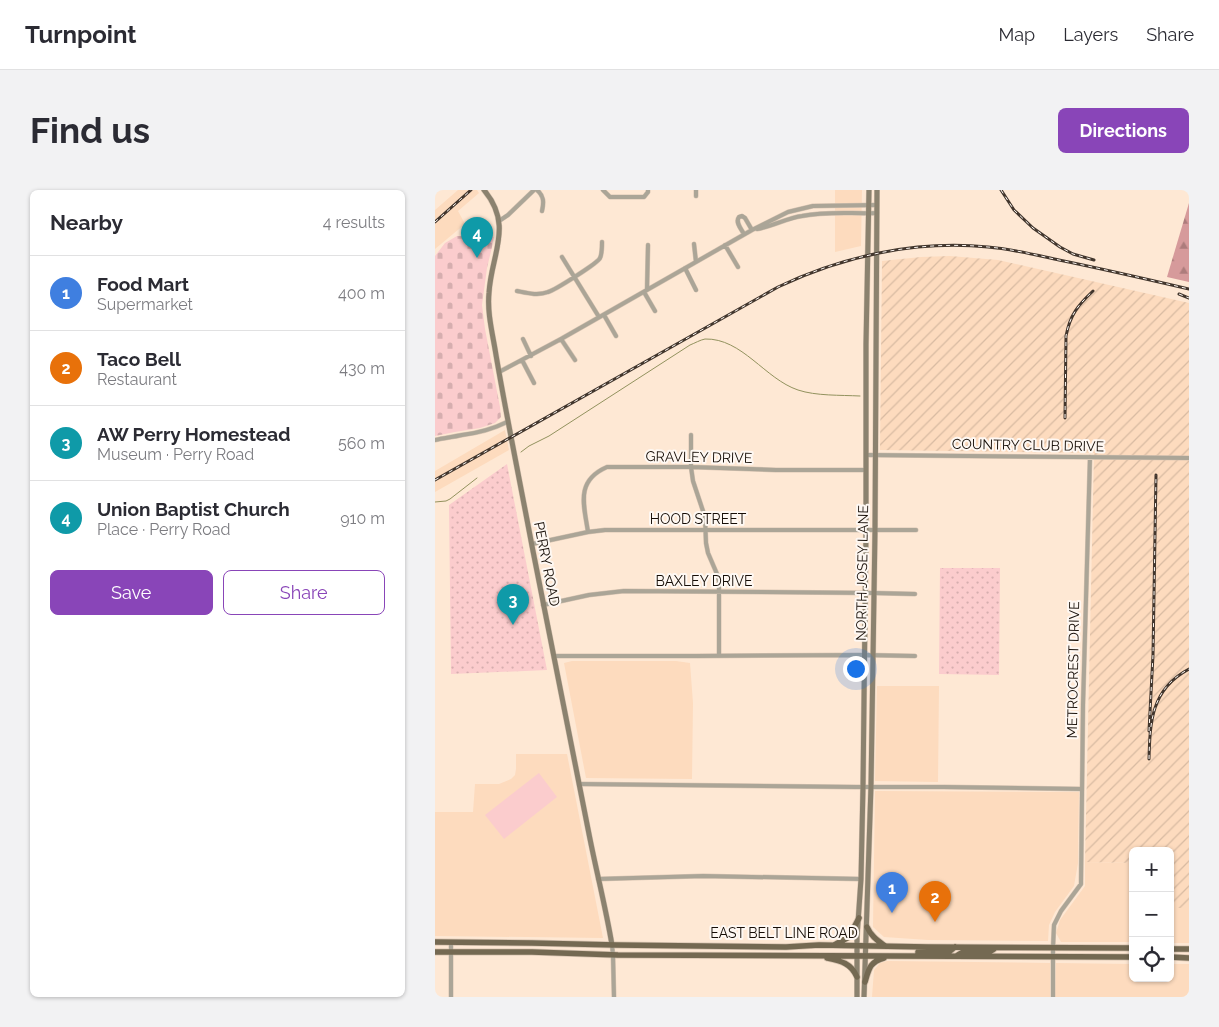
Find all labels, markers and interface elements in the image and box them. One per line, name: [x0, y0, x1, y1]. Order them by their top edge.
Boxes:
text: Turnpoint: [25, 20, 137, 49]
text: Map: [999, 24, 1035, 45]
text: Layers: [1063, 24, 1118, 45]
text: Share: [1146, 24, 1194, 45]
button: Directions: [1058, 108, 1189, 153]
text: Find us: [30, 110, 150, 151]
text: Nearby: [50, 210, 123, 235]
text: 4 results: [323, 213, 385, 232]
pin: 4: [461, 217, 493, 258]
text: Food Mart: [97, 273, 189, 295]
text: 1: [62, 284, 70, 303]
text: 400 m: [338, 284, 385, 303]
text: Supermarket: [97, 295, 193, 314]
text: Taco Bell: [97, 348, 181, 370]
text: 2: [61, 359, 71, 378]
text: 430 m: [339, 359, 385, 378]
text: Restaurant: [97, 370, 177, 389]
text: AW Perry Homestead: [97, 423, 290, 445]
text: 3: [62, 434, 70, 453]
text: 560 m: [338, 434, 385, 453]
street label: COUNTRY CLUB DRIVE: [952, 436, 1104, 454]
text: Museum · Perry Road: [97, 445, 254, 464]
street label: GRAVLEY DRIVE: [645, 448, 753, 466]
text: Union Baptist Church: [97, 498, 290, 520]
street label: NORTH JOSEY LANE: [853, 505, 871, 641]
text: 4: [61, 509, 71, 528]
text: 910 m: [340, 509, 385, 528]
street label: HOOD STREET: [650, 511, 747, 527]
text: Place · Perry Road: [97, 520, 230, 539]
street label: PERRY ROAD: [531, 520, 563, 608]
button: Save: [50, 570, 213, 615]
button: Share: [223, 570, 385, 615]
street label: BAXLEY DRIVE: [656, 573, 752, 589]
pin: 3: [497, 584, 529, 625]
street label: METROCREST DRIVE: [1064, 601, 1082, 739]
your location: [843, 656, 869, 682]
map controls: [1129, 847, 1174, 982]
button: +: [1129, 847, 1174, 892]
pin: 1: [876, 872, 908, 913]
pin: 2: [919, 881, 951, 922]
button: −: [1129, 892, 1174, 937]
street label: EAST BELT LINE ROAD: [710, 925, 858, 941]
button: locate: [1129, 937, 1174, 982]

